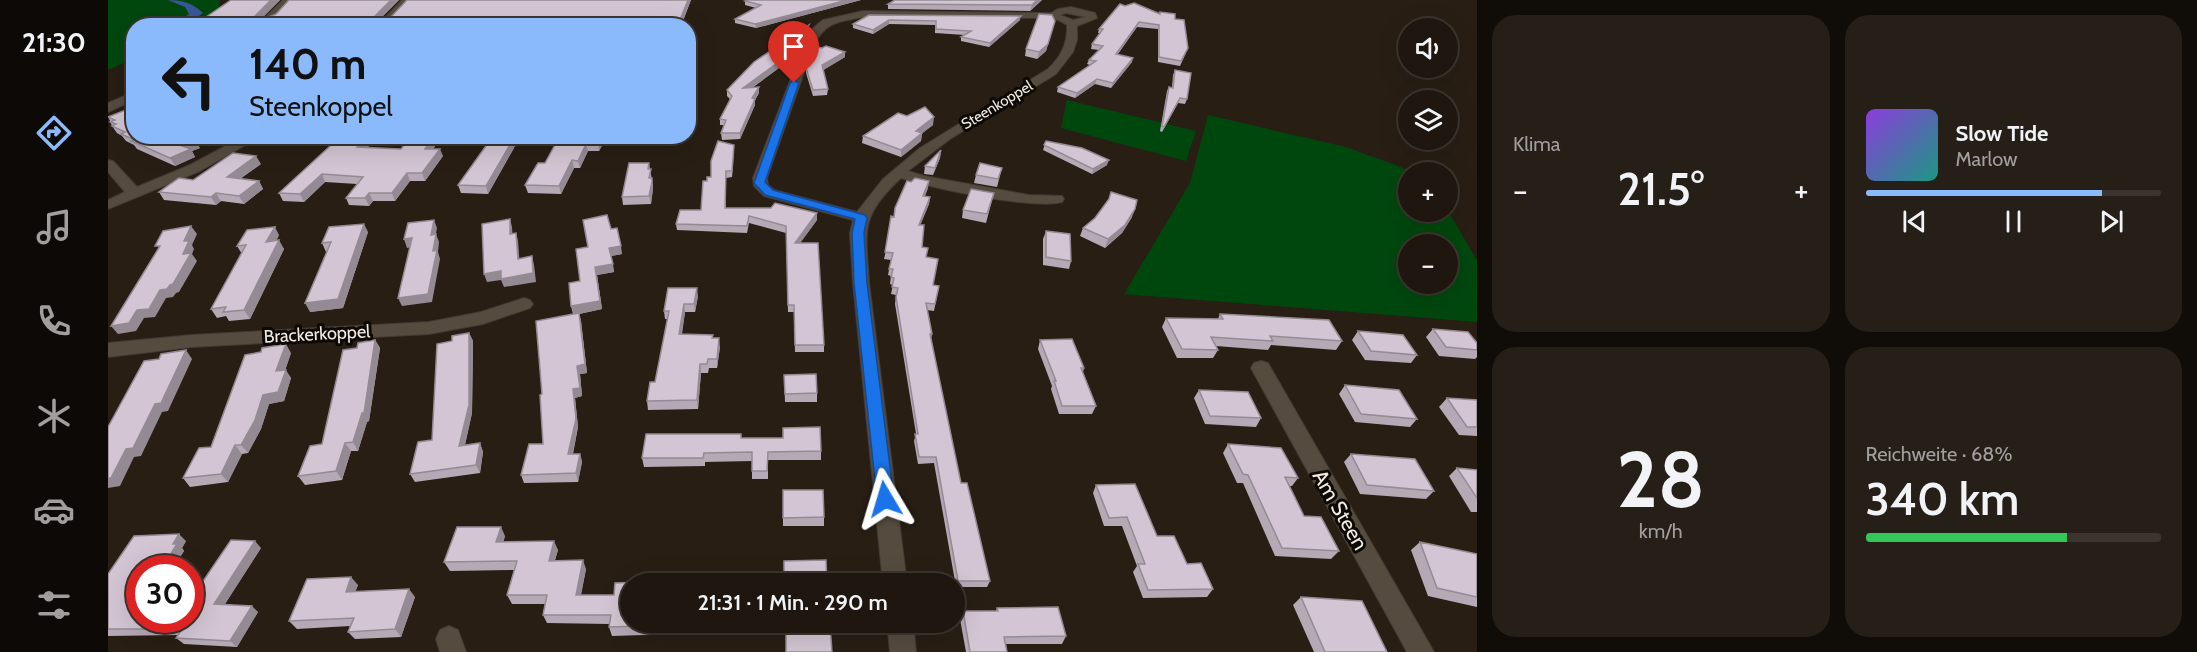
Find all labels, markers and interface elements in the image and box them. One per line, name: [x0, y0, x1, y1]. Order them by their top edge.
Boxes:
map controls: [1398, 18, 1458, 294]
button: sound: [1398, 18, 1458, 78]
pin: [768, 21, 819, 83]
text: 21:30: [22, 26, 86, 59]
icon: arrive: [777, 30, 810, 63]
text: 140 m: [249, 38, 366, 90]
icon: left: [150, 42, 228, 120]
street label: Steenkoppel: [958, 76, 1036, 133]
text: Steenkoppel: [249, 90, 393, 123]
button: layers: [1398, 90, 1458, 150]
icon: directions: [33, 112, 75, 154]
text: Slow Tide: [1956, 120, 2048, 147]
text: Klima: [1513, 132, 1560, 156]
text: Marlow: [1956, 147, 2018, 171]
button: +: [1398, 162, 1458, 222]
text: 21.5°: [1617, 162, 1704, 216]
text: −: [1513, 170, 1528, 210]
text: +: [1794, 170, 1809, 210]
icon: previous: [1898, 205, 1931, 238]
icon: pause: [1997, 205, 2030, 238]
icon: next: [2095, 205, 2128, 238]
icon: music: [33, 206, 75, 248]
button: −: [1398, 234, 1458, 294]
icon: phone: [33, 300, 75, 342]
street label: Brackerkoppel: [263, 320, 372, 348]
icon: climate: [33, 395, 75, 437]
text: 28: [1617, 432, 1705, 527]
text: Reichweite · 68%: [1866, 442, 2012, 466]
street label: Am Steen: [1308, 465, 1373, 554]
position arrow: [853, 467, 917, 531]
text: 340 km: [1866, 472, 2019, 526]
icon: car: [33, 489, 75, 531]
text: km/h: [1639, 519, 1683, 543]
speed limit sign: 30: [126, 555, 204, 633]
icon: filters: [33, 584, 75, 626]
text: 21:31 · 1 Min. · 290 m: [697, 589, 888, 616]

